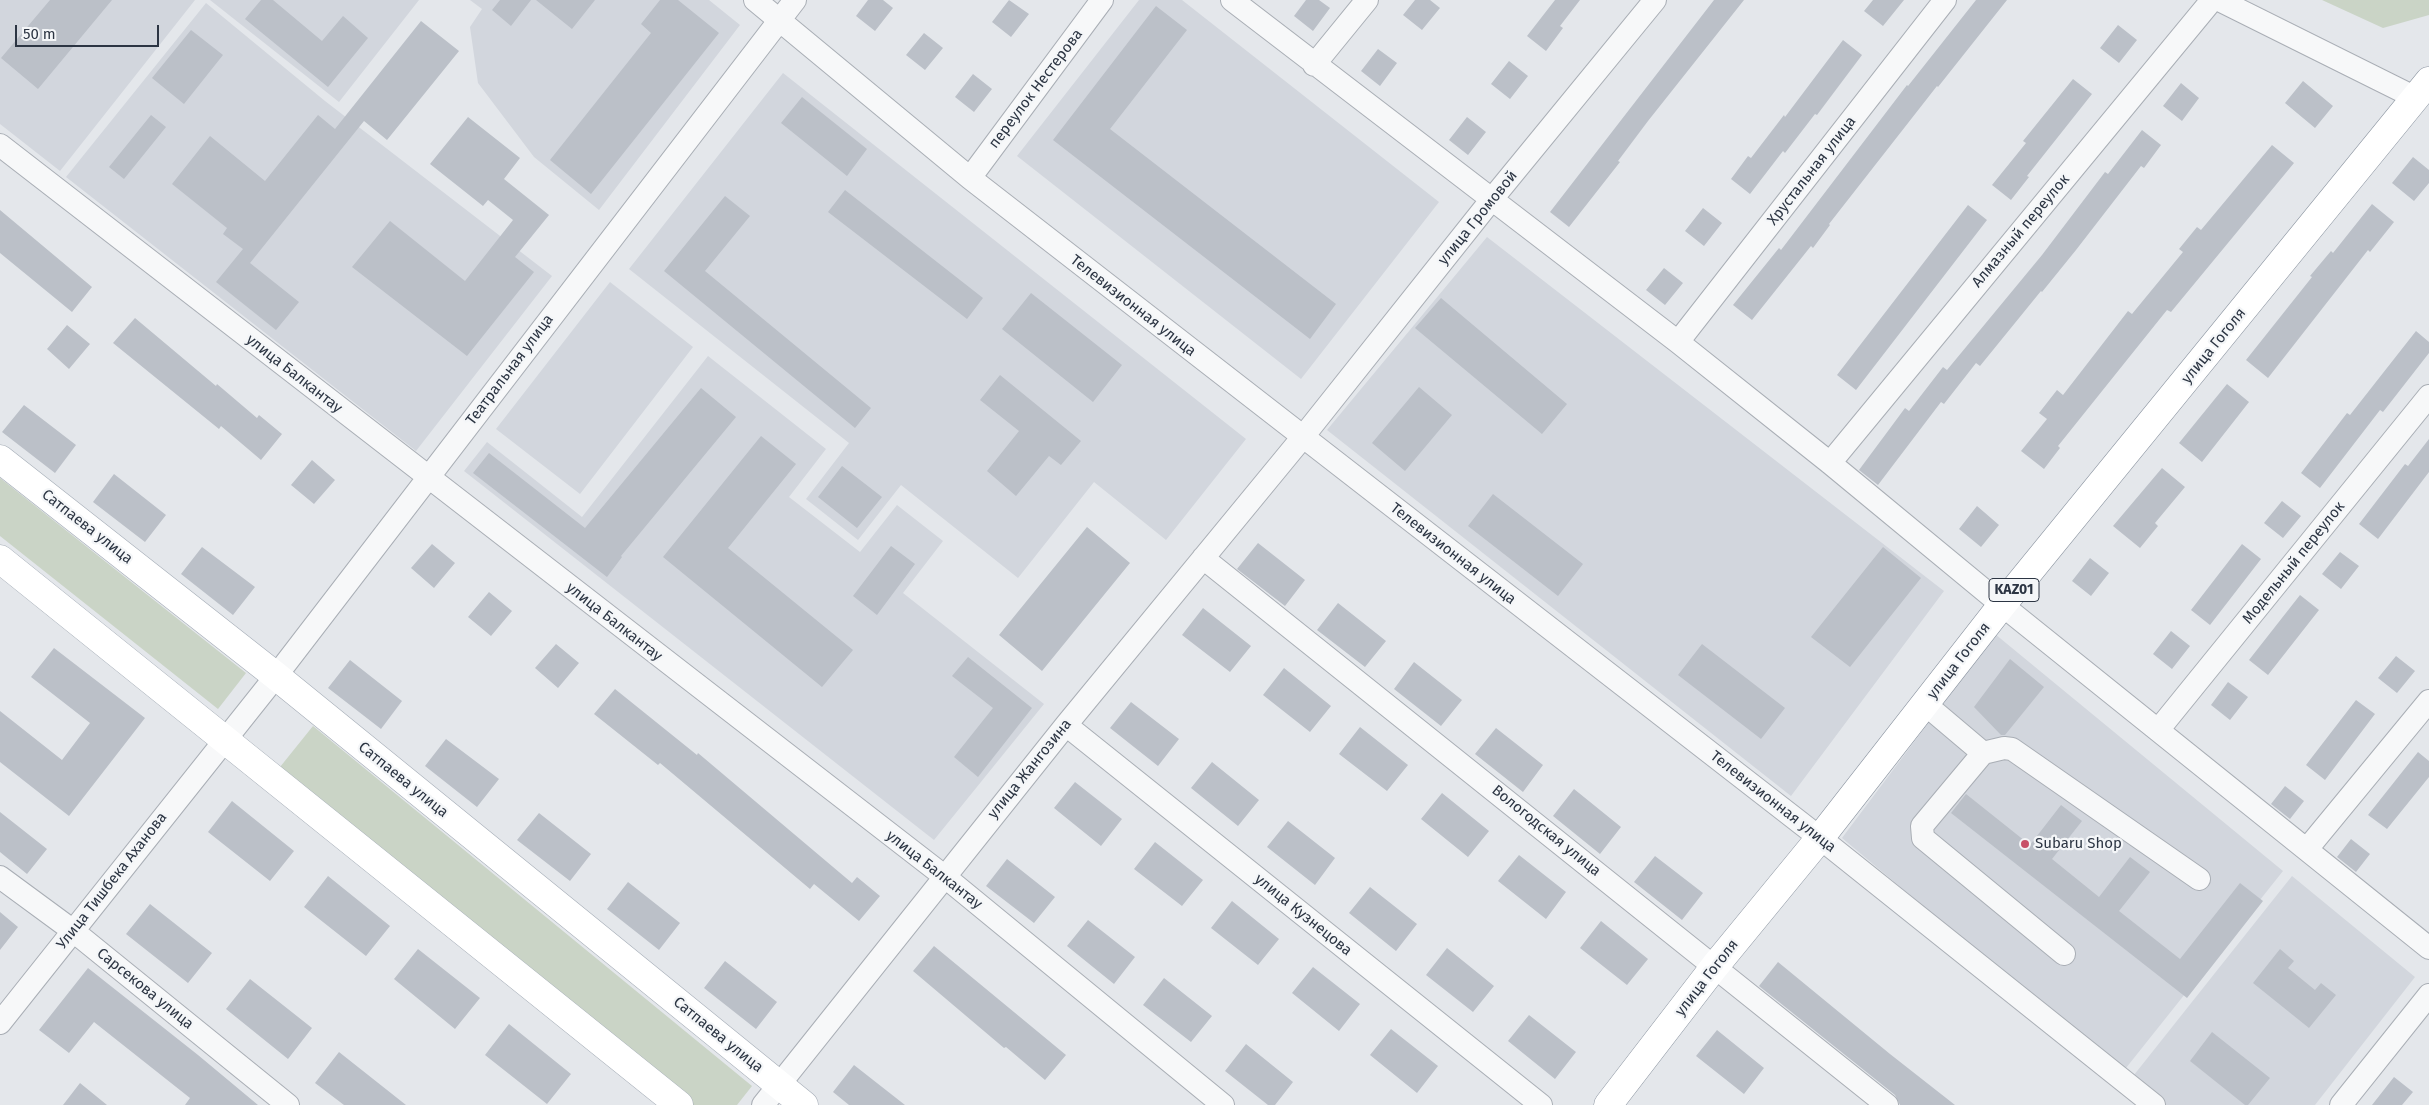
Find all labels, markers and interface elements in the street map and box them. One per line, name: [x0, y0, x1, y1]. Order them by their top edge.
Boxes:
scale bar: [18, 15, 161, 47]
text: 50 m: [23, 25, 56, 43]
street label: переулок Нестерова: [985, 26, 1087, 152]
street label: Хрустальная улица: [1764, 113, 1860, 229]
street label: улица Громовой: [1434, 167, 1522, 269]
street label: Алмазный переулок: [1968, 171, 2074, 291]
street label: Телевизионная улица: [1067, 251, 1199, 361]
street label: улица Гоголя: [2178, 305, 2250, 387]
street label: Театральная улица: [463, 311, 557, 429]
street label: улица Балкантау: [242, 331, 346, 417]
street label: Сатпаева улица: [38, 486, 136, 568]
street label: Модельный переулок: [2239, 498, 2349, 628]
street label: Телевизионная улица: [1387, 499, 1519, 609]
road number: KАZ01: [1989, 578, 2039, 602]
street label: улица Балкантау: [562, 579, 666, 665]
street label: улица Гоголя: [1924, 619, 1994, 703]
street label: улица Жангозина: [984, 716, 1076, 822]
street label: Сатпаева улица: [354, 738, 452, 822]
street label: Телевизионная улица: [1707, 747, 1839, 857]
street label: Вологодская улица: [1488, 782, 1604, 880]
street label: Улица Тишбека Аханова: [53, 809, 171, 953]
street label: улица Балкантау: [882, 827, 986, 913]
place label: Subaru Shop: [2035, 835, 2122, 853]
marker: Subaru Shop: [2019, 838, 2031, 850]
street label: улица Кузнецова: [1251, 870, 1355, 960]
street label: улица Гоголя: [1672, 936, 1742, 1020]
street label: Сарсекова улица: [93, 945, 197, 1033]
street label: Сатпаева улица: [669, 993, 767, 1077]

